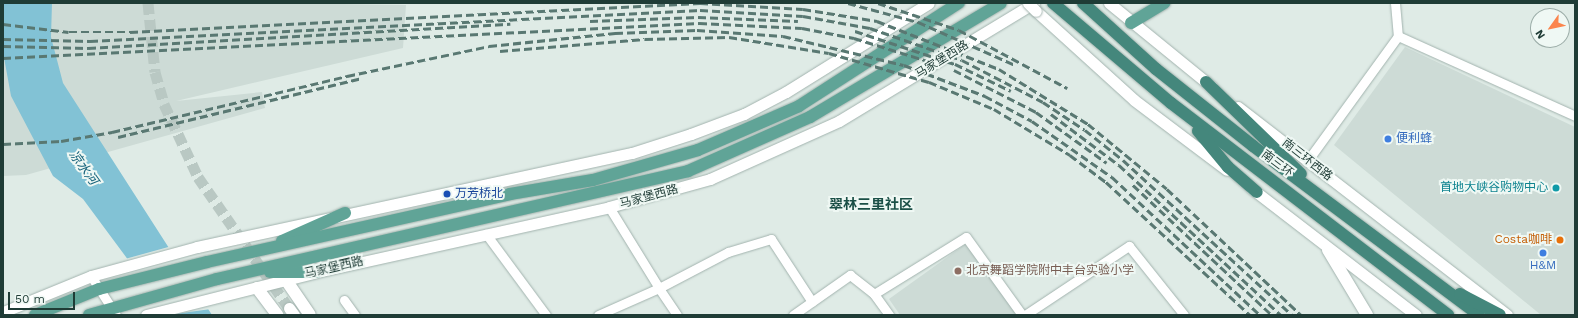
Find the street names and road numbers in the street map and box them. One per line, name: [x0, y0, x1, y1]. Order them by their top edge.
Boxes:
street label: 马家堡西路: [913, 38, 971, 82]
street label: 南三环西路: [1279, 136, 1335, 184]
street label: 南三环: [1258, 147, 1296, 181]
street label: 马家堡西路: [618, 182, 680, 212]
street label: 马家堡西路: [303, 254, 365, 282]

